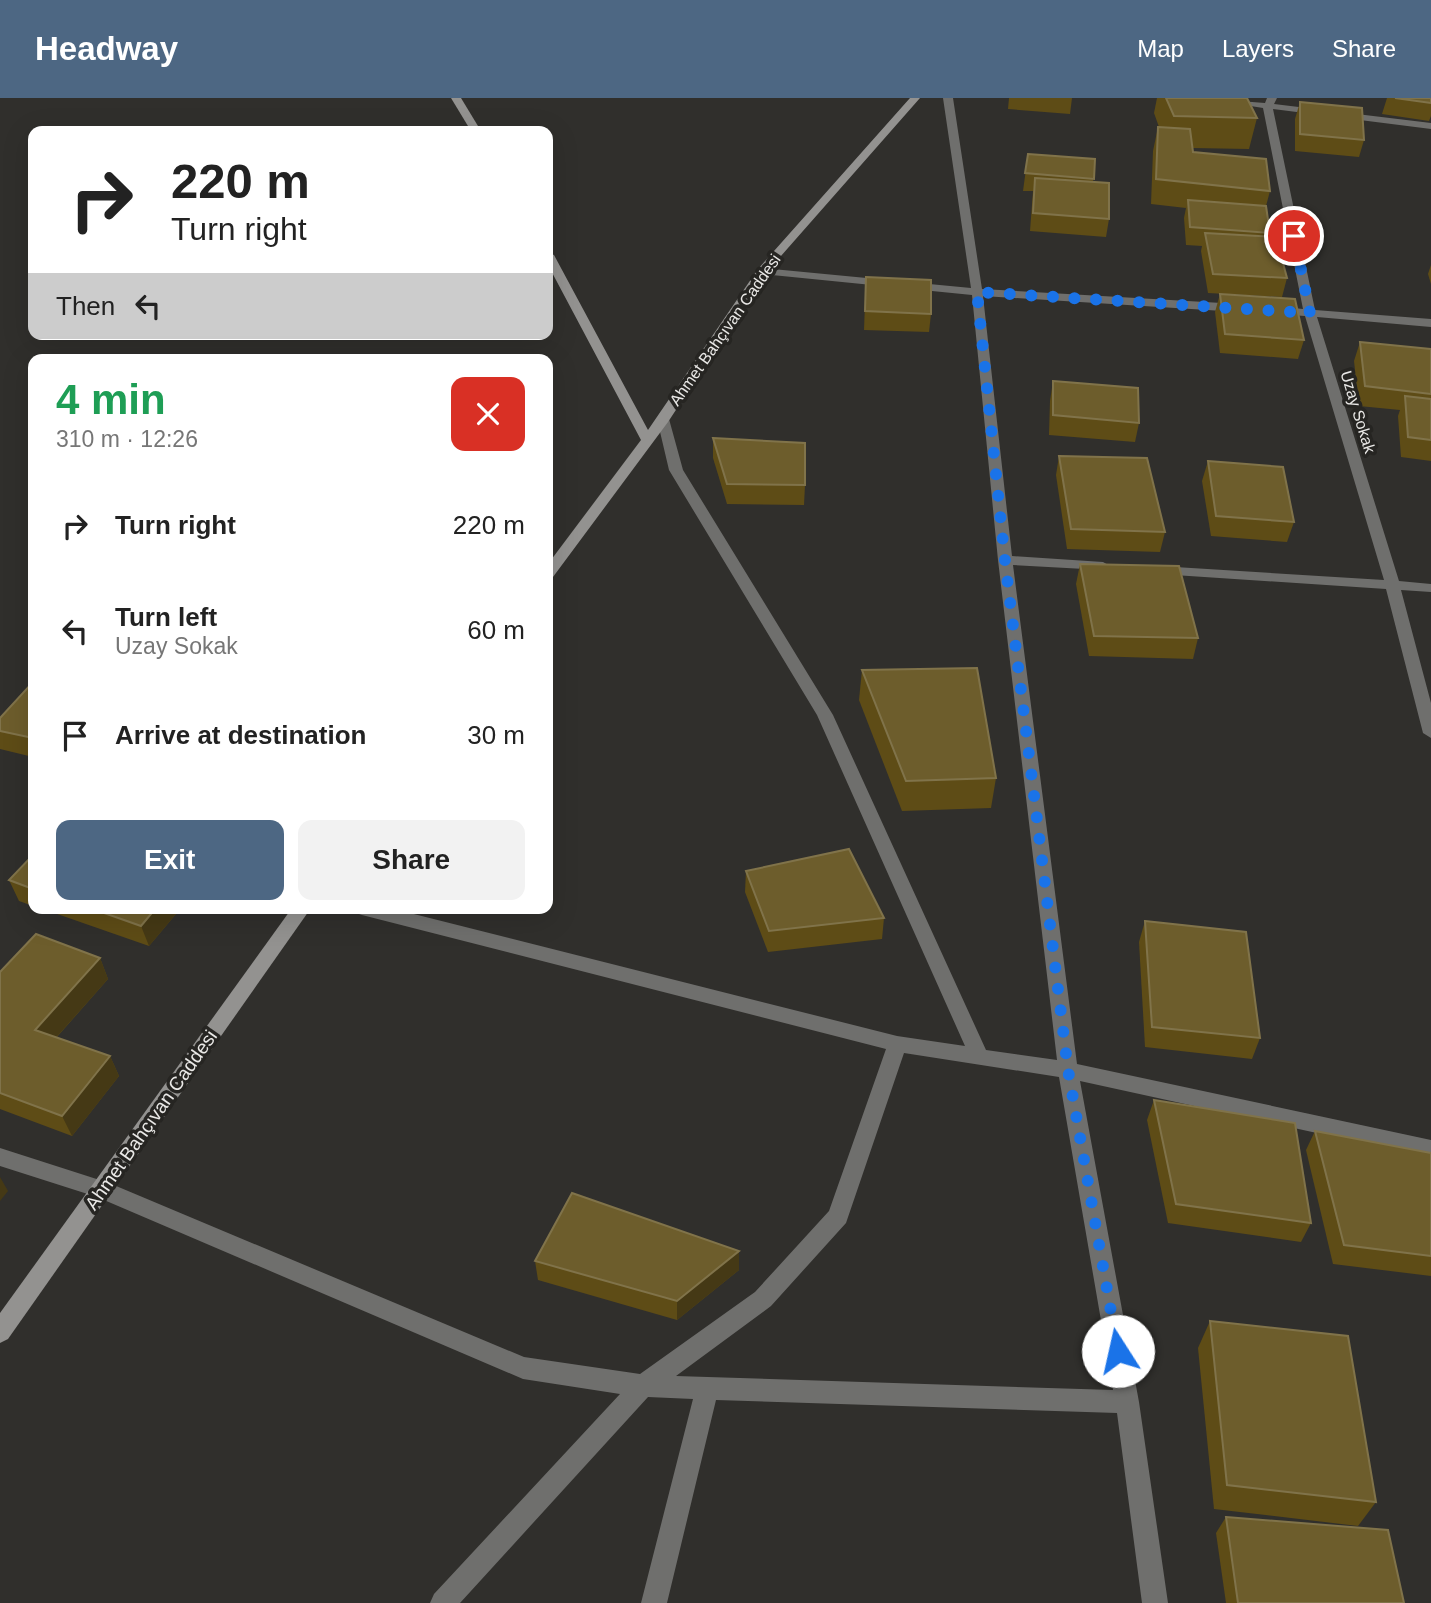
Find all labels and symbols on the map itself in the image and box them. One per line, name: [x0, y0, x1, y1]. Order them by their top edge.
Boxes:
pin: [1264, 206, 1324, 266]
street label: Ahmet Bahçıvan Caddesi: [666, 251, 784, 409]
street label: Uzay Sokak: [1337, 369, 1379, 456]
street label: Ahmet Bahçıvan Caddesi: [81, 1026, 221, 1214]
position arrow: [1081, 1314, 1155, 1388]

